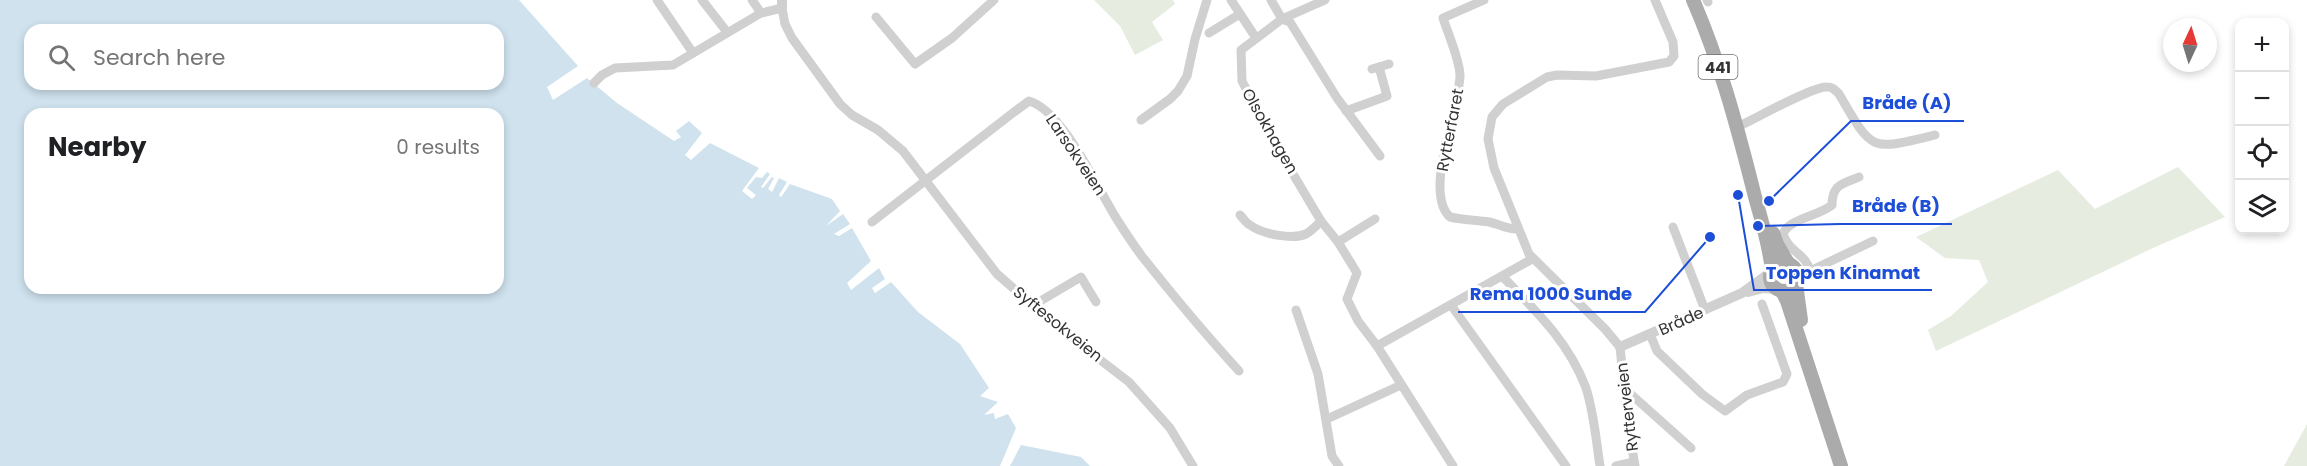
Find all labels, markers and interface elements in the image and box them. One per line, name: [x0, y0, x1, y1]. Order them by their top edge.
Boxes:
north arrow: [2163, 18, 2217, 72]
map controls: [2235, 18, 2289, 234]
button: +: [2235, 18, 2289, 72]
search box: [24, 24, 504, 90]
icon: search: [45, 41, 78, 74]
text: Search here: [93, 42, 226, 73]
road number: 441: [1698, 55, 1738, 79]
button: −: [2235, 72, 2289, 126]
street label: Olsokhagen: [1236, 84, 1304, 178]
callout: Bråde (A): [1851, 85, 1964, 121]
street label: Rytterfaret: [1431, 86, 1469, 173]
text: Bråde (A): [1862, 90, 1952, 115]
street label: Larsokveien: [1040, 110, 1112, 200]
button: locate: [2235, 126, 2289, 180]
text: Nearby: [48, 129, 146, 165]
text: 0 results: [396, 133, 480, 161]
button: layers: [2235, 180, 2289, 234]
callout: Bråde (B): [1840, 188, 1952, 224]
text: Bråde (B): [1852, 193, 1940, 218]
callout: Toppen Kinamat: [1754, 254, 1932, 290]
text: Toppen Kinamat: [1766, 260, 1920, 285]
callout: Rema 1000 Sunde: [1458, 276, 1645, 312]
street label: Syftesokveien: [1008, 281, 1108, 367]
text: Rema 1000 Sunde: [1470, 281, 1632, 306]
street label: Bråde: [1655, 301, 1707, 341]
street label: Rytterveien: [1610, 361, 1644, 453]

